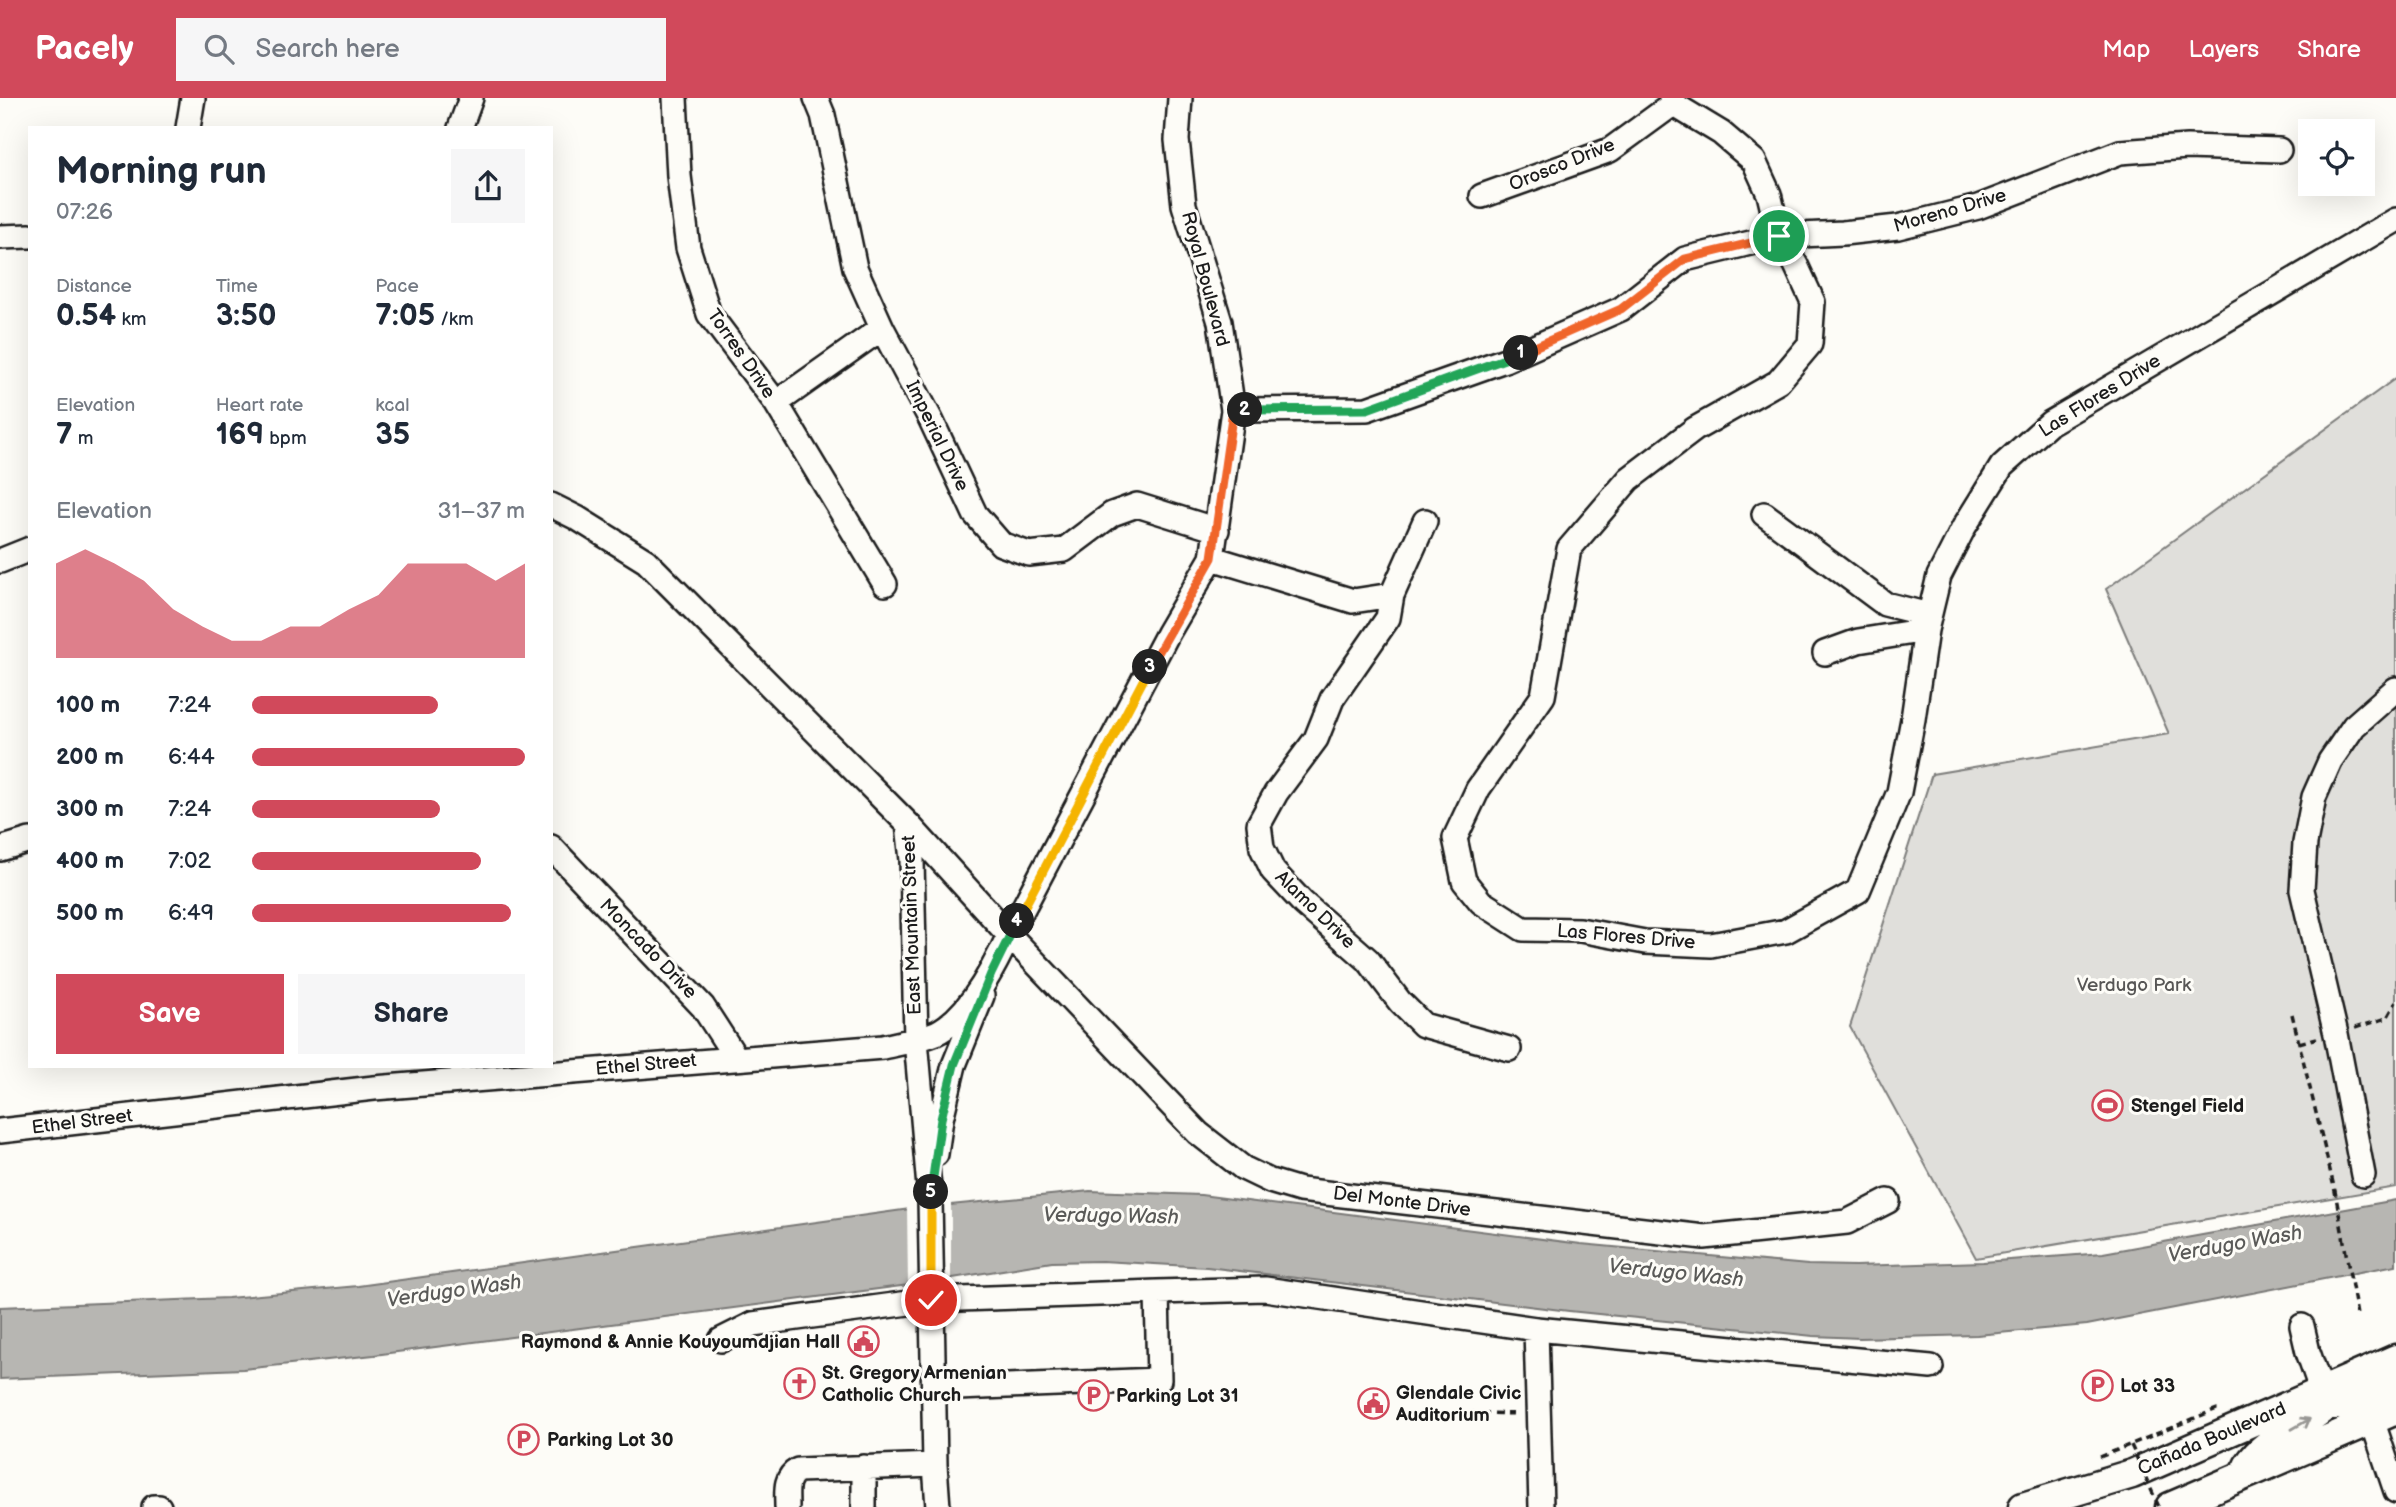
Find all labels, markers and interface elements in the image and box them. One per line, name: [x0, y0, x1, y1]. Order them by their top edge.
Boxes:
search box: [176, 18, 666, 81]
text: Pacely: [35, 29, 134, 69]
icon: search: [200, 30, 238, 68]
text: Search here: [256, 34, 400, 65]
text: Map: [2102, 35, 2150, 64]
text: Layers: [2188, 35, 2259, 64]
text: Share: [2297, 35, 2361, 64]
map controls: [2298, 119, 2375, 196]
button: locate: [2298, 119, 2375, 196]
street label: Orosco Drive: [1506, 133, 1618, 197]
text: Morning run: [56, 149, 267, 194]
button: share: [451, 149, 525, 223]
street label: Moreno Drive: [1891, 184, 2009, 238]
text: 07:26: [56, 198, 113, 226]
pin: [1749, 206, 1809, 266]
street label: Royal Boulevard: [1176, 209, 1234, 349]
icon: arrive: [1760, 217, 1798, 255]
text: Distance: [56, 275, 132, 298]
text: Time: [216, 275, 258, 298]
text: Pace: [375, 275, 419, 298]
text: 0.54: [56, 298, 116, 334]
text: 3:50: [216, 298, 276, 334]
text: 7:05: [375, 298, 435, 334]
street label: Torres Drive: [702, 305, 780, 403]
text: km: [116, 308, 146, 331]
text: /km: [435, 308, 474, 331]
pin: 1: [1504, 336, 1538, 370]
text: 1: [1517, 341, 1525, 364]
street label: Las Flores Drive: [2035, 349, 2165, 443]
street label: Imperial Drive: [900, 377, 974, 495]
pin: 2: [1228, 392, 1262, 428]
text: Elevation: [56, 394, 135, 417]
text: Heart rate: [216, 394, 303, 417]
text: kcal: [375, 394, 409, 417]
text: 2: [1239, 398, 1250, 421]
text: 7: [56, 417, 73, 453]
text: 169: [216, 417, 264, 453]
text: 35: [375, 417, 410, 453]
text: m: [73, 427, 93, 450]
text: bpm: [264, 427, 307, 450]
text: Elevation: [56, 497, 152, 525]
text: 31–37 m: [438, 497, 525, 525]
pin: 3: [1132, 650, 1168, 684]
text: 3: [1144, 655, 1155, 678]
text: 100 m: [56, 691, 120, 719]
text: 7:24: [168, 691, 211, 719]
text: 200 m: [56, 743, 124, 771]
text: 6:44: [168, 743, 215, 771]
text: 300 m: [56, 795, 124, 823]
text: 7:24: [168, 795, 211, 823]
street label: East Mountain Street: [897, 834, 927, 1015]
text: 400 m: [56, 847, 124, 875]
text: 7:02: [168, 847, 211, 875]
street label: Alamo Drive: [1270, 866, 1360, 954]
street label: Moncado Drive: [594, 894, 702, 1004]
text: 500 m: [56, 899, 124, 927]
text: 6:49: [168, 899, 214, 927]
pin: 4: [1000, 904, 1034, 938]
text: 4: [1011, 909, 1022, 932]
street label: Las Flores Drive: [1556, 919, 1696, 955]
button: Save: [56, 974, 284, 1054]
button: Share: [298, 974, 525, 1054]
park label: Verdugo Park: [2077, 974, 2192, 997]
street label: Ethel Street: [595, 1049, 698, 1081]
sports icon: Stengel Field: [2091, 1089, 2125, 1123]
place label: Stengel Field: [2131, 1095, 2244, 1118]
street label: Ethel Street: [30, 1104, 134, 1140]
pin: 5: [914, 1174, 948, 1210]
text: 5: [925, 1180, 936, 1203]
street label: Del Monte Drive: [1332, 1182, 1472, 1222]
water label: Verdugo Wash: [1043, 1202, 1180, 1230]
water label: Verdugo Wash: [2166, 1220, 2305, 1268]
water label: Verdugo Wash: [1607, 1253, 1745, 1293]
water label: Verdugo Wash: [385, 1269, 523, 1313]
pin: [901, 1270, 961, 1330]
icon: check: [912, 1281, 950, 1319]
public building icon: Raymond & Annie Kouyoumdjian Hall: [846, 1325, 880, 1359]
place label: Raymond & Annie Kouyoumdjian Hall: [521, 1331, 840, 1354]
place label: St. Gregory Armenian Catholic Church: [822, 1362, 1007, 1407]
church icon: St. Gregory Armenian Catholic Church: [782, 1367, 816, 1401]
parking icon: Lot 33: [2080, 1369, 2114, 1403]
place label: Lot 33: [2120, 1375, 2175, 1398]
parking icon: Parking Lot 31: [1076, 1379, 1110, 1413]
place label: Glendale Civic Auditorium: [1395, 1382, 1521, 1427]
place label: Parking Lot 31: [1116, 1385, 1239, 1408]
public building icon: Glendale Civic Auditorium: [1356, 1387, 1390, 1421]
street label: Cañada Boulevard: [2134, 1397, 2290, 1481]
one-way arrow: [2290, 1417, 2311, 1430]
parking icon: Parking Lot 30: [507, 1423, 541, 1457]
place label: Parking Lot 30: [547, 1429, 674, 1452]

